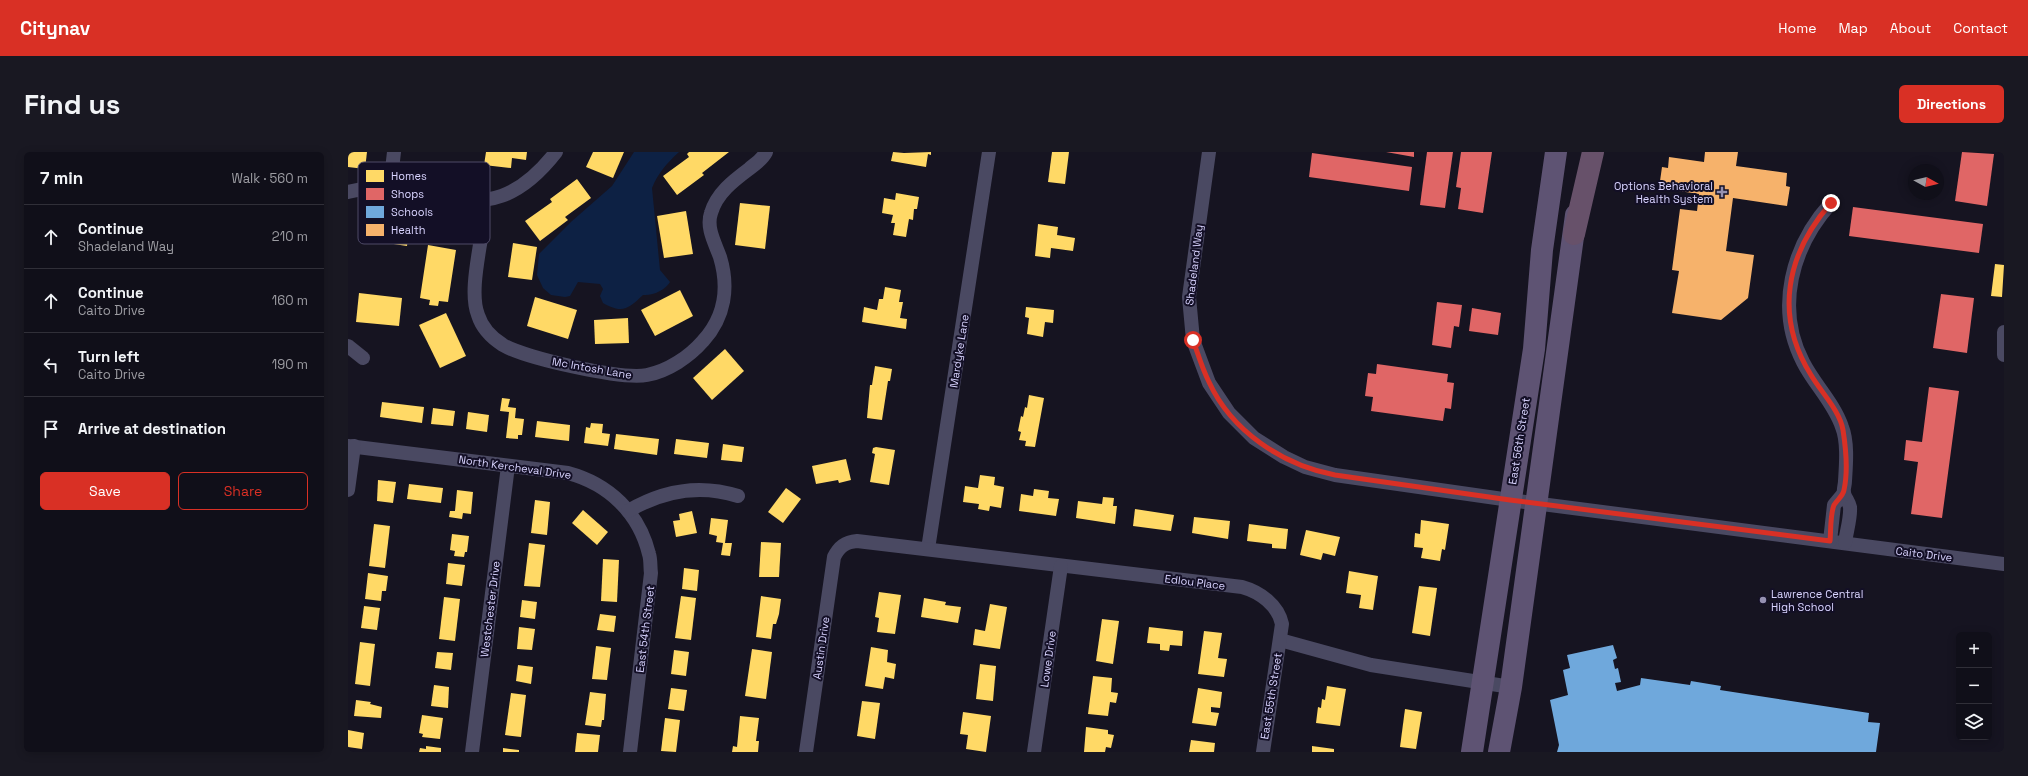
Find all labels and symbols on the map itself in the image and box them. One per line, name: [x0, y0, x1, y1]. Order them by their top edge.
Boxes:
legend: [358, 162, 490, 244]
north arrow: [1908, 164, 1944, 200]
text: Homes: [391, 169, 427, 183]
place label: Options Behavioral Health System: [1614, 179, 1713, 206]
marker: Options Behavioral Health System: [1716, 186, 1728, 198]
text: Shops: [391, 187, 424, 201]
route end: [1822, 194, 1840, 212]
text: Schools: [391, 205, 433, 219]
text: Health: [391, 223, 426, 237]
street label: Shadeland Way: [1182, 224, 1206, 306]
street label: Mardyke Lane: [946, 313, 972, 389]
route start: [1184, 331, 1202, 349]
street label: Mc Intosh Lane: [551, 354, 633, 382]
street label: East 56th Street: [1505, 397, 1533, 485]
street label: North Kercheval Drive: [458, 452, 572, 482]
street label: Caito Drive: [1895, 544, 1953, 564]
street label: Westchester Drive: [477, 560, 503, 658]
street label: Edlou Place: [1164, 571, 1226, 593]
street label: East 54th Street: [633, 585, 657, 673]
place label: Lawrence Central High School: [1771, 587, 1863, 614]
marker: Lawrence Central High School: [1758, 595, 1768, 605]
street label: Austin Drive: [810, 616, 832, 680]
street label: Lowe Drive: [1037, 630, 1059, 688]
street label: East 55th Street: [1257, 652, 1285, 740]

